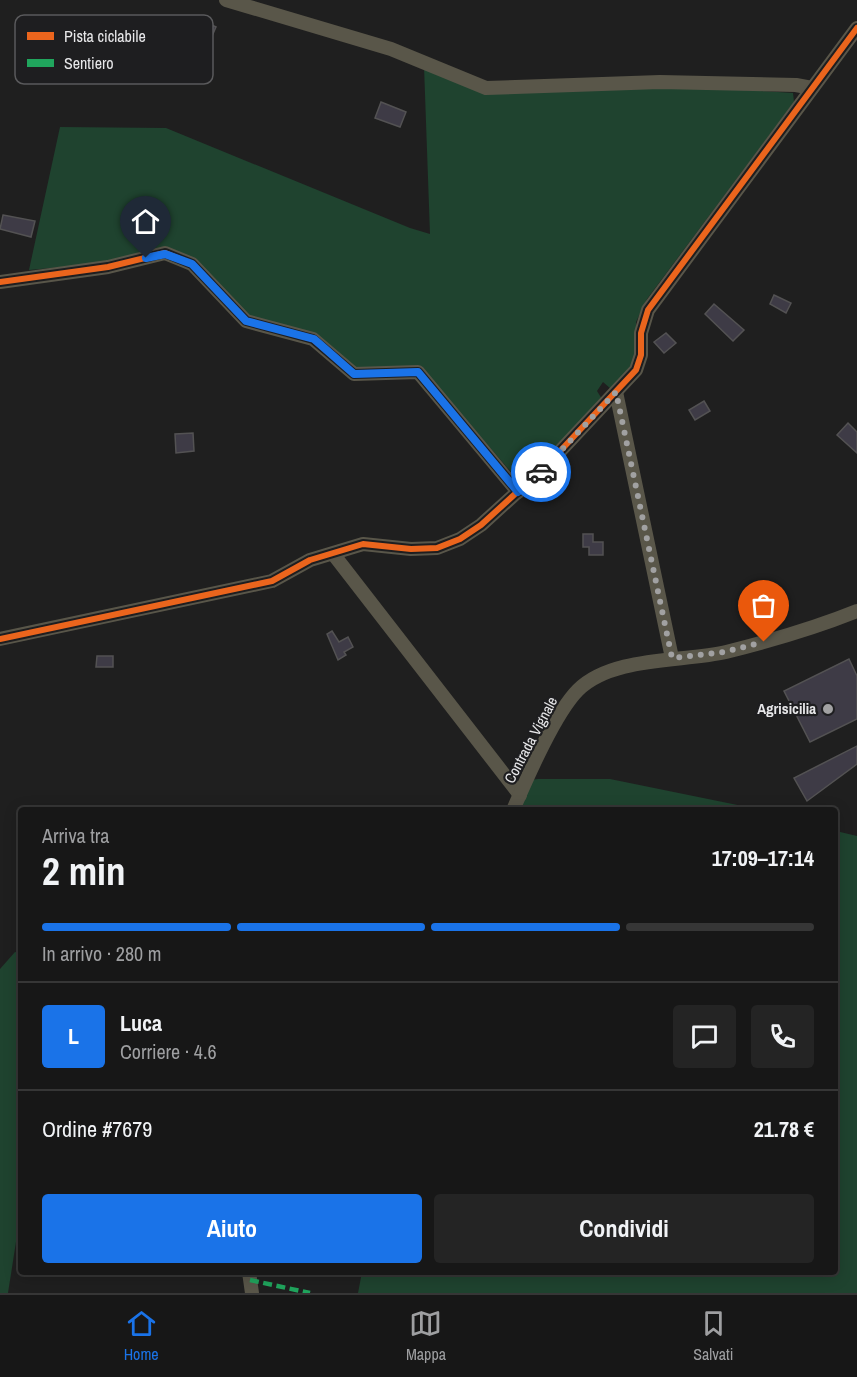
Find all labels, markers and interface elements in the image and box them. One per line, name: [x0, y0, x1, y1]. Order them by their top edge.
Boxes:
legend: [15, 15, 213, 84]
text: Pista ciclabile: [64, 25, 146, 47]
text: Sentiero: [64, 52, 114, 74]
pin: [120, 196, 171, 258]
icon: home: [129, 205, 162, 238]
courier: [511, 442, 571, 502]
icon: car: [525, 456, 558, 489]
pin: [738, 580, 789, 642]
icon: bag: [747, 589, 780, 622]
street label: Contrada Vignale: [499, 693, 562, 787]
place label: Agrisicilia: [757, 698, 816, 719]
marker: Agrisicilia: [821, 702, 835, 716]
text: Arriva tra: [42, 822, 109, 849]
text: 17:09–17:14: [712, 843, 814, 873]
text: 2 min: [42, 845, 126, 897]
text: In arrivo · 280 m: [42, 940, 161, 967]
button: chat: [673, 1005, 736, 1068]
button: phone: [751, 1005, 814, 1068]
text: Luca: [120, 1008, 162, 1038]
text: L: [68, 1021, 79, 1051]
text: Corriere · 4.6: [120, 1038, 217, 1065]
text: Ordine #7679: [42, 1114, 152, 1144]
text: 21.78 €: [754, 1114, 814, 1144]
button: Aiuto: [42, 1194, 422, 1263]
button: Condividi: [434, 1194, 814, 1263]
tab: Home: [124, 1307, 159, 1365]
tab: Mappa: [406, 1307, 446, 1365]
tab: Salvati: [693, 1307, 733, 1365]

